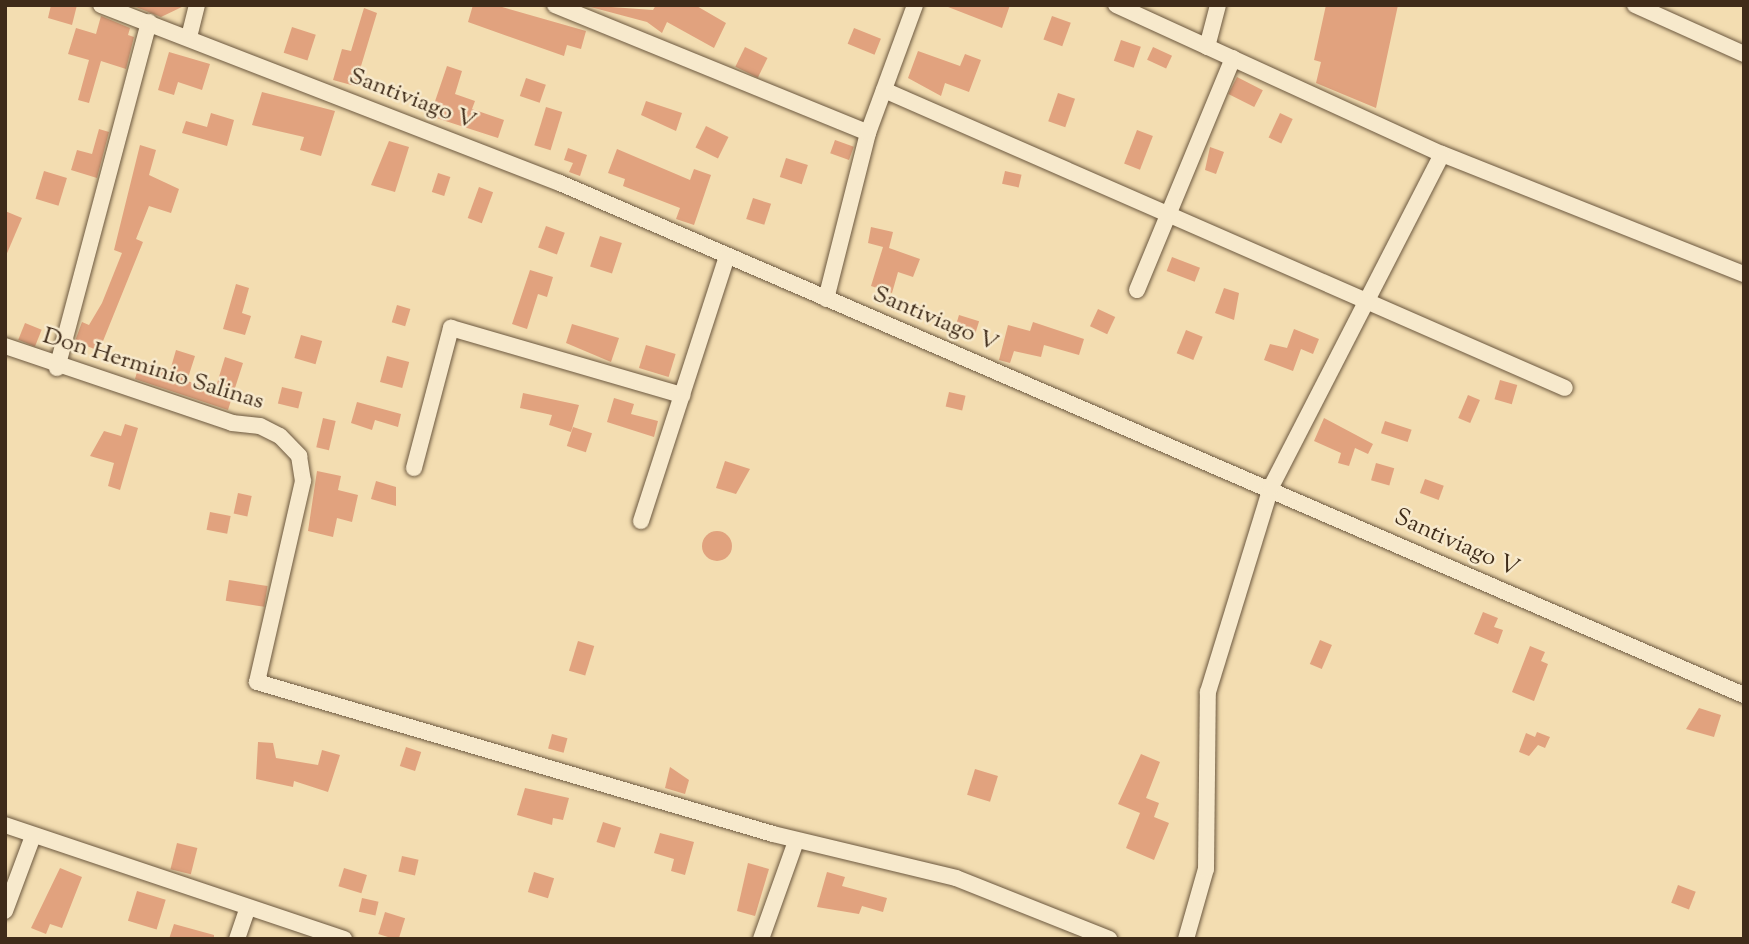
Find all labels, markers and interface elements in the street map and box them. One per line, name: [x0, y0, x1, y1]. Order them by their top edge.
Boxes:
street label: Santiviago V: [345, 63, 479, 137]
street label: Santiviago V: [868, 281, 1002, 359]
street label: Don Herminio Salinas: [39, 323, 267, 417]
street label: Santiviago V: [1389, 504, 1523, 584]

